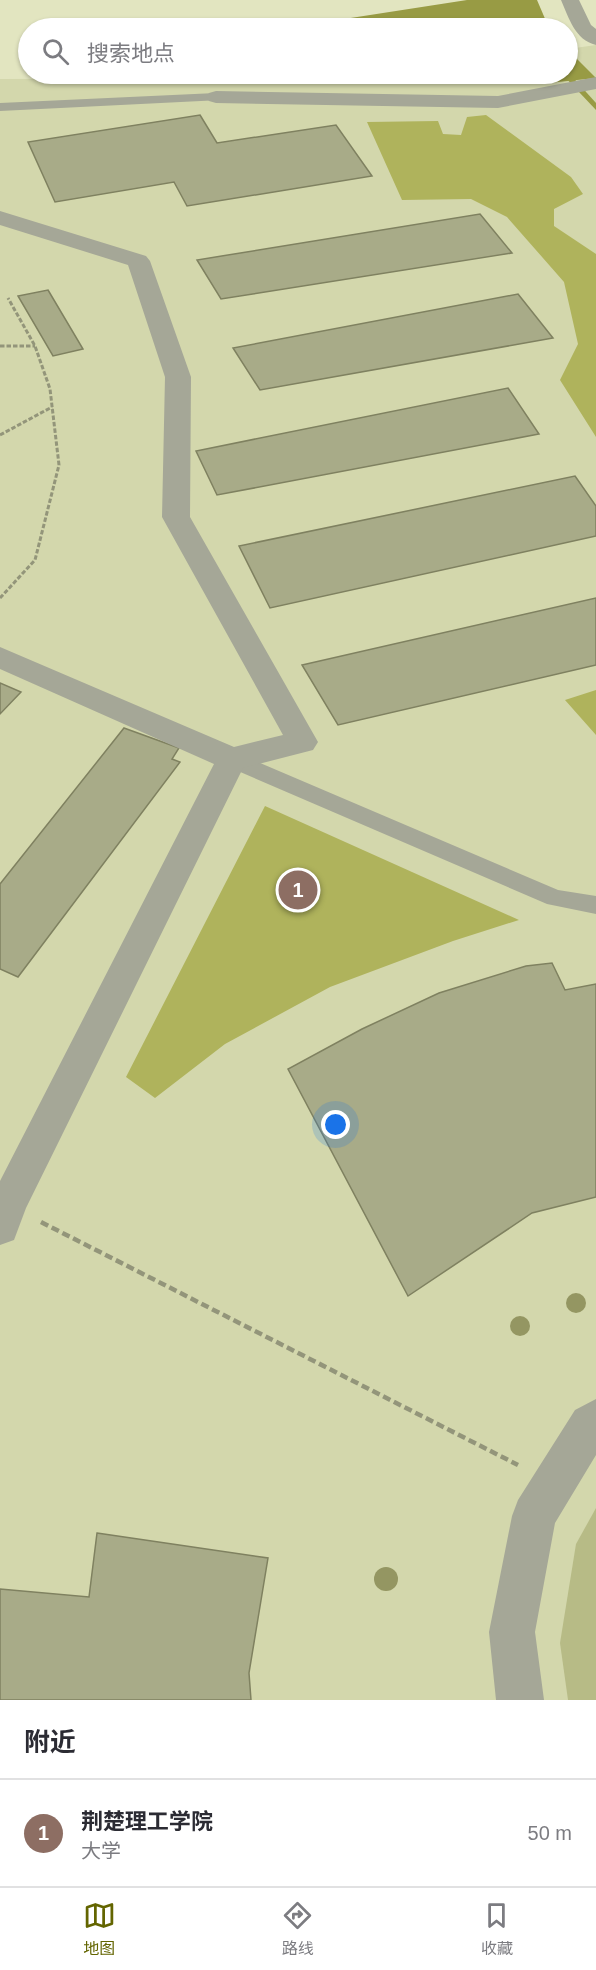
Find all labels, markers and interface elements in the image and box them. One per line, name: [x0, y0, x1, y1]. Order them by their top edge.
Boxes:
search box: [18, 18, 578, 84]
icon: search: [39, 35, 72, 68]
text: 搜索地点: [87, 41, 175, 66]
pin: 1: [278, 868, 318, 912]
your location: [321, 1110, 350, 1139]
text: 附近: [24, 1727, 76, 1757]
text: 荆楚理工学院: [81, 1809, 213, 1834]
text: 1: [38, 1822, 49, 1844]
text: 50 m: [528, 1822, 572, 1844]
text: 大学: [81, 1840, 121, 1862]
tab: 地图: [83, 1899, 116, 1959]
tab: 路线: [281, 1899, 314, 1959]
tab: 收藏: [480, 1899, 513, 1959]

